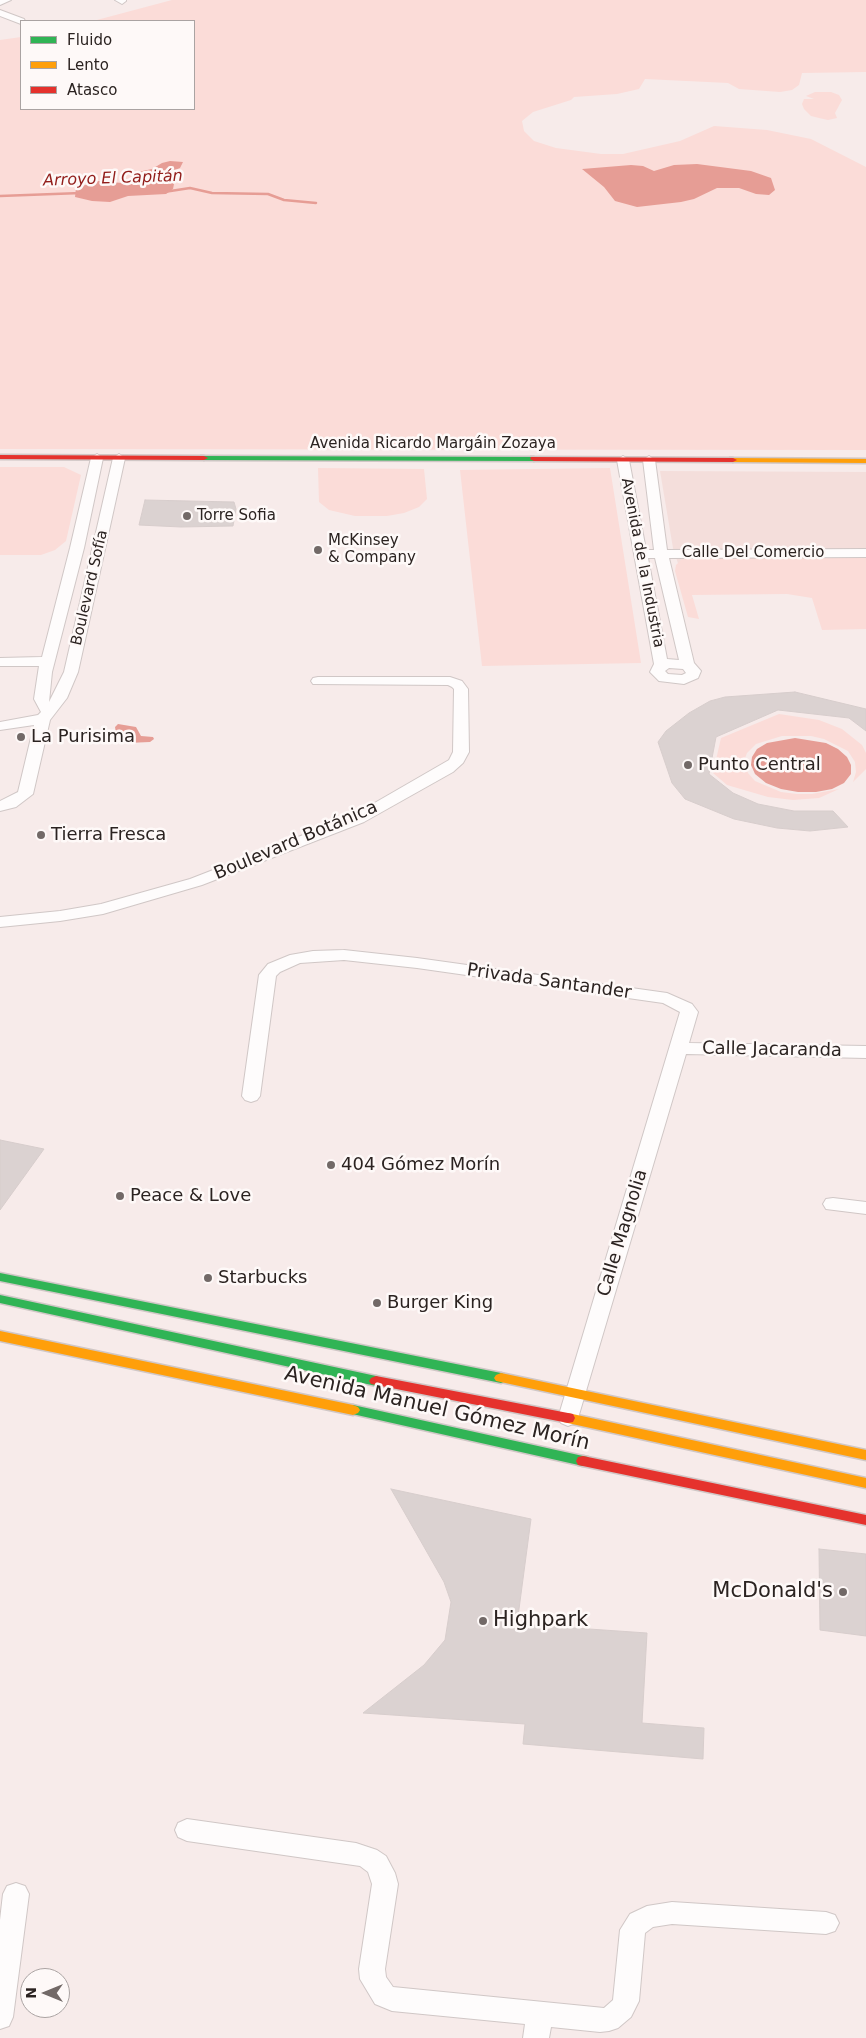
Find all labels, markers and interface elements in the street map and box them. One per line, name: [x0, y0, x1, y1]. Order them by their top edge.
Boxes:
legend: [20, 20, 195, 110]
text: Fluido: [67, 31, 112, 49]
text: Lento: [67, 56, 109, 74]
text: Atasco: [67, 81, 117, 99]
water label: Arroyo El Capitán: [43, 167, 183, 191]
street label: Avenida Ricardo Margáin Zozaya: [310, 435, 556, 453]
street label: Avenida de la Industria: [617, 477, 667, 649]
place label: Torre Sofia: [197, 507, 276, 525]
marker: Torre Sofia: [181, 510, 193, 522]
street label: Boulevard Sofía: [68, 529, 112, 647]
place label: McKinsey & Company: [328, 532, 416, 567]
marker: McKinsey & Company: [312, 544, 324, 556]
street label: Calle Del Comercio: [682, 544, 824, 562]
place label: La Purisima: [31, 726, 135, 748]
marker: La Purisima: [15, 731, 27, 743]
place label: Punto Central: [698, 754, 821, 776]
marker: Punto Central: [682, 759, 694, 771]
street label: Boulevard Botánica: [211, 797, 381, 885]
place label: Tierra Fresca: [51, 824, 166, 846]
marker: Tierra Fresca: [35, 829, 47, 841]
street label: Privada Santander: [465, 960, 633, 1004]
street label: Calle Jacaranda: [702, 1038, 842, 1062]
place label: 404 Gómez Morín: [341, 1154, 500, 1176]
marker: 404 Gómez Morín: [325, 1159, 337, 1171]
street label: Calle Magnolia: [593, 1167, 653, 1299]
place label: Peace & Love: [130, 1185, 251, 1207]
marker: Peace & Love: [114, 1190, 126, 1202]
place label: Starbucks: [218, 1267, 307, 1289]
marker: Starbucks: [202, 1272, 214, 1284]
place label: Burger King: [387, 1292, 493, 1314]
marker: Burger King: [371, 1297, 383, 1309]
street label: Avenida Manuel Gómez Morín: [282, 1362, 592, 1456]
place label: McDonald's: [712, 1579, 833, 1605]
marker: McDonald's: [837, 1586, 849, 1598]
place label: Highpark: [493, 1608, 588, 1634]
marker: Highpark: [477, 1615, 489, 1627]
north arrow: [20, 1968, 70, 2018]
text: N: [23, 1987, 39, 1999]

